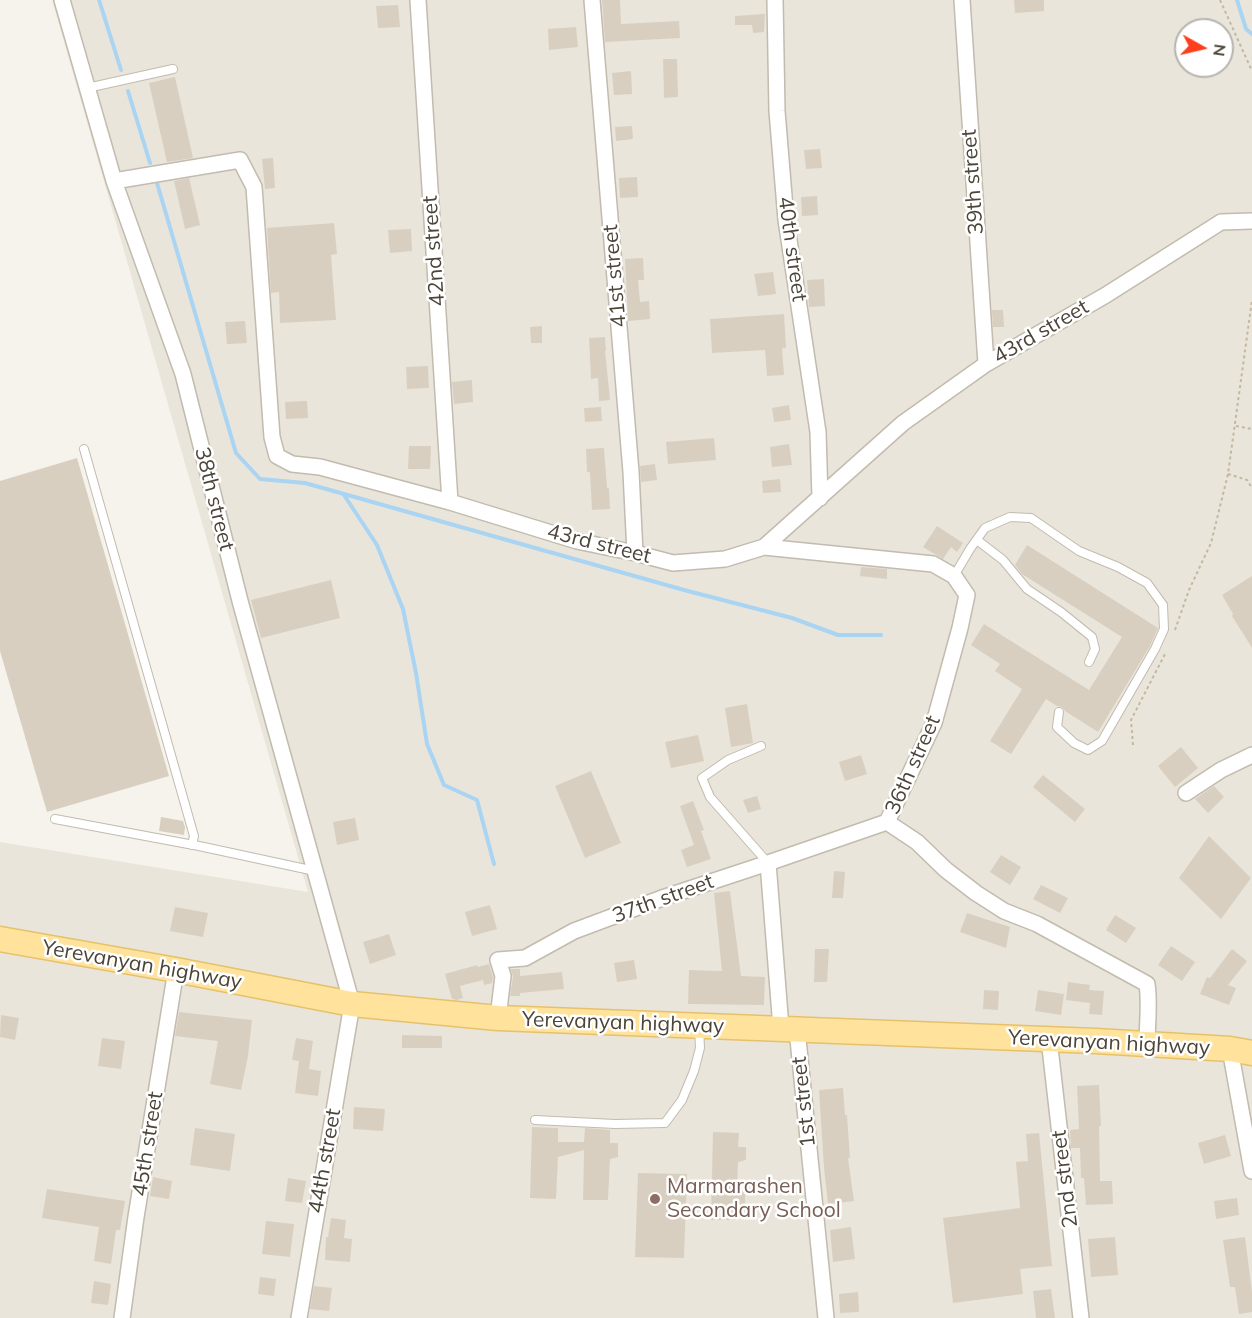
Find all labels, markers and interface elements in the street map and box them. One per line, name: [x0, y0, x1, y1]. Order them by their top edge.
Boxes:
north arrow: [1174, 18, 1234, 78]
text: N: [1209, 43, 1231, 58]
street label: 39th street: [957, 128, 989, 236]
street label: 42nd street: [418, 195, 450, 307]
street label: 40th street: [772, 195, 812, 303]
street label: 41st street: [598, 223, 632, 329]
street label: 43rd street: [989, 295, 1093, 369]
street label: 38th street: [189, 445, 239, 553]
street label: 43rd street: [544, 519, 654, 569]
street label: 36th street: [880, 712, 946, 818]
street label: 37th street: [609, 869, 717, 929]
street label: Yerevanyan highway: [40, 935, 244, 995]
street label: Yerevanyan highway: [522, 1007, 724, 1039]
street label: Yerevanyan highway: [1007, 1025, 1211, 1061]
street label: 1st street: [787, 1055, 821, 1149]
street label: 45th street: [127, 1090, 169, 1198]
street label: 44th street: [303, 1107, 347, 1215]
street label: 2nd street: [1047, 1129, 1083, 1229]
place label: Marmarashen Secondary School: [667, 1174, 841, 1224]
marker: Marmarashen Secondary School: [648, 1192, 662, 1206]

